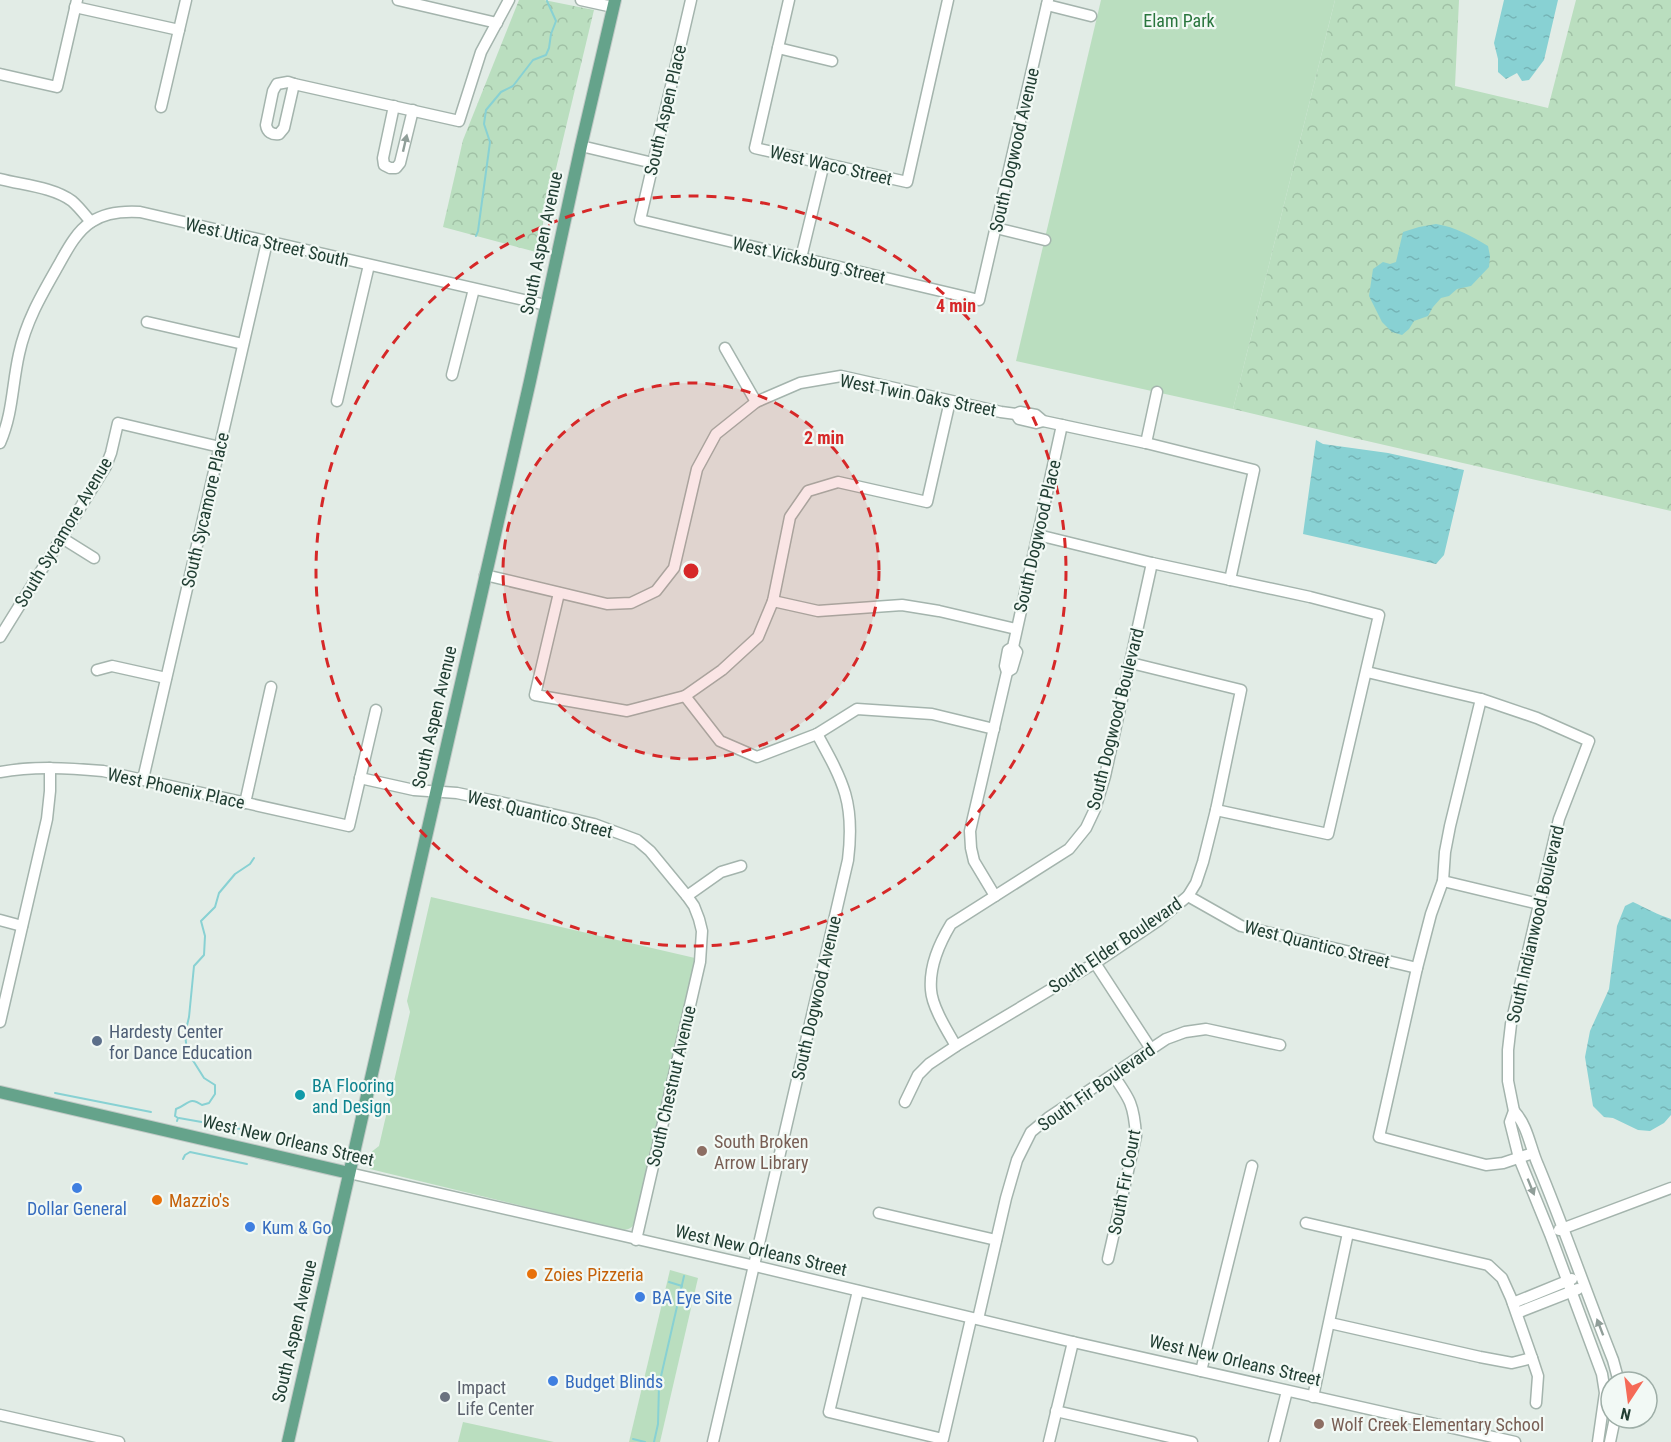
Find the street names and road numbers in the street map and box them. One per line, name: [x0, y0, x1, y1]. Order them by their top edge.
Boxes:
street label: South Aspen Place: [640, 43, 690, 177]
street label: South Dogwood Avenue: [985, 66, 1043, 234]
street label: West Waco Street: [768, 141, 894, 189]
street label: South Aspen Avenue: [516, 170, 566, 316]
street label: West Utica Street South: [183, 213, 351, 271]
street label: West Vicksburg Street: [730, 232, 888, 288]
street label: West Twin Oaks Street: [838, 370, 998, 420]
street label: South Sycamore Place: [177, 430, 233, 590]
street label: South Sycamore Avenue: [10, 453, 116, 611]
street label: South Dogwood Place: [1009, 458, 1065, 614]
street label: South Dogwood Boulevard: [1082, 626, 1148, 812]
street label: South Aspen Avenue: [407, 644, 461, 790]
street label: West Phoenix Place: [105, 763, 247, 813]
street label: West Quantico Street: [465, 786, 615, 842]
street label: South Indianwood Boulevard: [1502, 823, 1568, 1025]
street label: South Elder Boulevard: [1045, 893, 1185, 997]
street label: South Dogwood Avenue: [787, 914, 845, 1082]
street label: West Quantico Street: [1242, 916, 1392, 972]
street label: South Chestnut Avenue: [642, 1003, 700, 1169]
street label: South Fir Boulevard: [1033, 1039, 1159, 1135]
street label: West New Orleans Street: [200, 1110, 376, 1170]
street label: South Fir Court: [1104, 1128, 1144, 1236]
street label: West New Orleans Street: [673, 1220, 849, 1280]
street label: South Aspen Avenue: [267, 1258, 321, 1404]
street label: West New Orleans Street: [1147, 1330, 1323, 1390]

